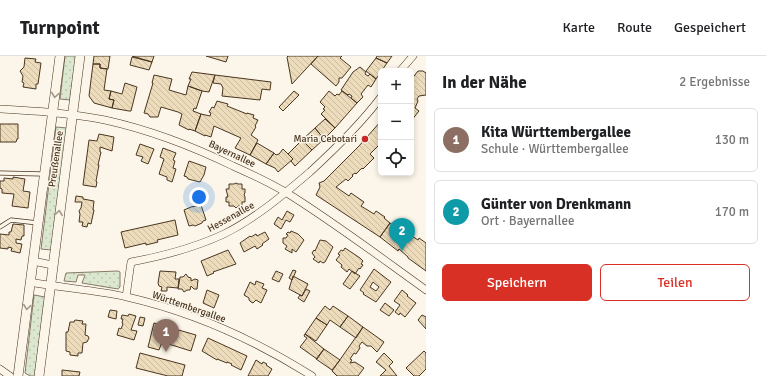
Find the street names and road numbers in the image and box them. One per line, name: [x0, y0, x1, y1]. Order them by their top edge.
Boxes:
street label: Preußenallee: [46, 130, 66, 188]
street label: Bayernallee: [207, 138, 257, 170]
street label: Hessenallee: [205, 199, 257, 235]
street label: Württembergallee: [151, 289, 227, 325]

